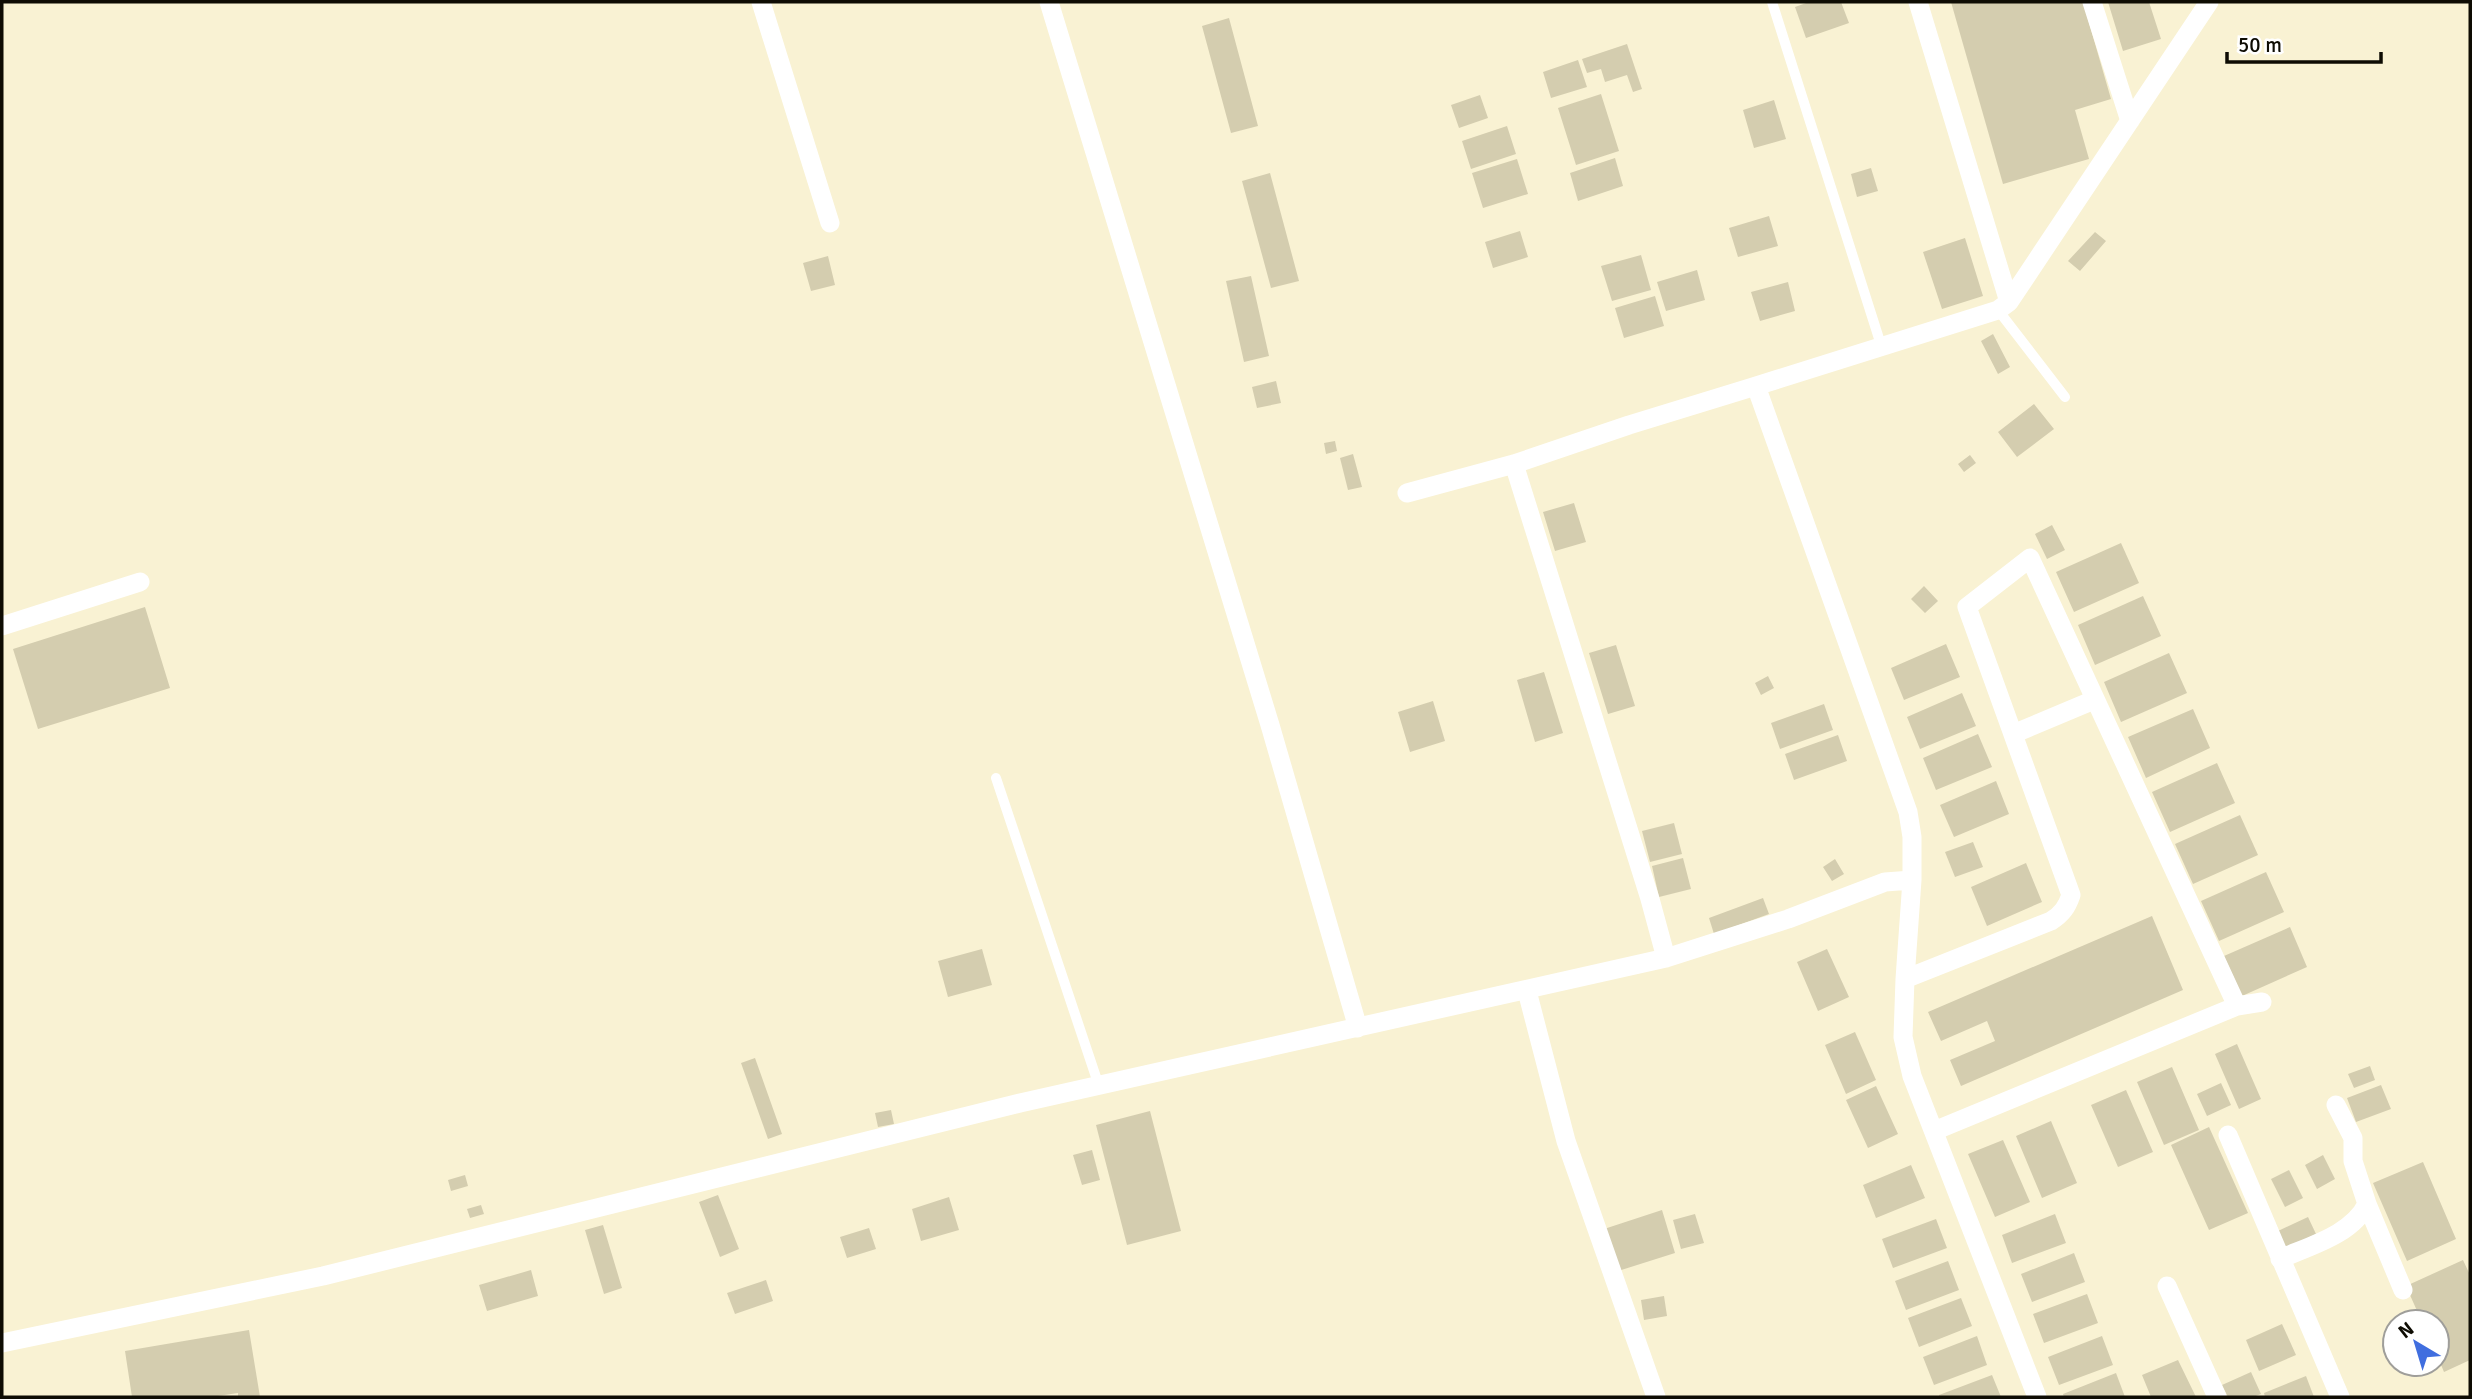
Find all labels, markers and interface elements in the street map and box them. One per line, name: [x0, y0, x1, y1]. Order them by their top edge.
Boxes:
scale bar: [2227, 21, 2381, 65]
text: 50 m: [2238, 32, 2282, 58]
north arrow: [2381, 1308, 2451, 1378]
text: N: [2394, 1317, 2419, 1344]

